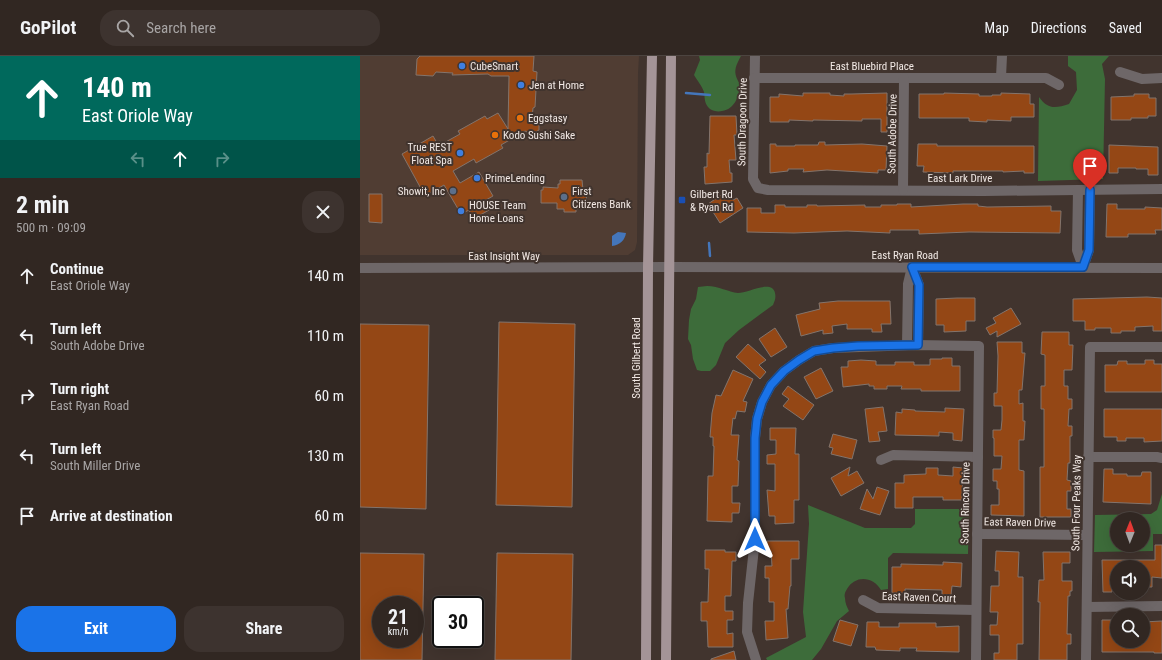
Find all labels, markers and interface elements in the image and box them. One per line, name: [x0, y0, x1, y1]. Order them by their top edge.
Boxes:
search box: [100, 10, 380, 46]
text: GoPilot: [20, 16, 76, 39]
icon: search: [114, 17, 136, 39]
text: Search here: [146, 19, 216, 37]
text: Map: [985, 20, 1009, 36]
text: Directions: [1031, 20, 1087, 36]
text: Saved: [1109, 20, 1142, 36]
place label: CubeSmart: [470, 60, 518, 73]
street label: East Bluebird Place: [830, 60, 914, 73]
marker: CubeSmart: [457, 61, 467, 71]
text: 140 m: [82, 71, 152, 104]
icon: ahead: [16, 72, 68, 124]
street label: South Dragoon Drive: [735, 78, 750, 166]
place label: Jen at Home: [529, 79, 584, 92]
marker: Jen at Home: [516, 80, 526, 90]
street label: South Adobe Drive: [885, 94, 900, 174]
text: East Oriole Way: [82, 105, 193, 126]
place label: Eggstasy: [528, 112, 568, 125]
marker: Eggstasy: [515, 113, 525, 123]
place label: Kodo Sushi Sake: [503, 129, 575, 142]
marker: Kodo Sushi Sake: [490, 130, 500, 140]
place label: True REST Float Spa: [408, 141, 452, 167]
icon: left: [127, 148, 149, 170]
icon: ahead: [169, 148, 191, 170]
icon: right: [211, 148, 233, 170]
marker: True REST Float Spa: [455, 148, 465, 158]
pin: [1073, 149, 1107, 190]
icon: arrive: [1079, 155, 1101, 177]
place label: PrimeLending: [485, 172, 545, 185]
street label: East Lark Drive: [928, 172, 992, 185]
marker: PrimeLending: [472, 173, 482, 183]
place label: Showit, Inc: [398, 185, 445, 198]
place label: First Citizens Bank: [572, 185, 631, 211]
marker: Showit, Inc: [448, 186, 458, 196]
place label: Gilbert Rd & Ryan Rd: [690, 188, 733, 214]
text: 2 min: [16, 191, 69, 219]
button: close: [302, 191, 344, 233]
marker: First Citizens Bank: [559, 192, 569, 202]
marker: Gilbert Rd & Ryan Rd: [677, 195, 687, 205]
place label: HOUSE Team Home Loans: [469, 199, 526, 225]
marker: HOUSE Team Home Loans: [456, 206, 466, 216]
text: 500 m · 09:09: [16, 220, 86, 235]
street label: East Ryan Road: [871, 249, 939, 262]
street label: East Insight Way: [468, 250, 540, 263]
text: Continue: [50, 260, 104, 278]
icon: ahead: [16, 265, 38, 287]
text: 140 m: [307, 267, 344, 285]
text: East Oriole Way: [50, 278, 130, 293]
street label: South Gilbert Road: [630, 317, 643, 399]
text: Turn left: [50, 320, 101, 338]
icon: left: [16, 325, 38, 347]
text: 110 m: [307, 327, 344, 345]
text: South Adobe Drive: [50, 338, 145, 353]
text: Turn right: [50, 380, 109, 398]
icon: right: [16, 385, 38, 407]
text: 60 m: [314, 387, 344, 405]
text: East Ryan Road: [50, 398, 129, 413]
text: Turn left: [50, 440, 101, 458]
icon: left: [16, 445, 38, 467]
text: 130 m: [307, 447, 344, 465]
street label: South Four Peaks Way: [1069, 454, 1084, 551]
text: South Miller Drive: [50, 458, 140, 473]
street label: South Rincon Drive: [958, 462, 973, 544]
icon: arrive: [16, 505, 38, 527]
text: Arrive at destination: [50, 507, 173, 525]
text: 60 m: [314, 507, 344, 525]
north arrow: [1110, 512, 1150, 552]
map controls: [1110, 512, 1150, 648]
street label: East Raven Drive: [984, 515, 1056, 530]
position arrow: [734, 518, 776, 560]
button: sound: [1110, 560, 1150, 600]
street label: East Raven Court: [882, 590, 956, 605]
speed limit sign: 30: [432, 596, 484, 648]
text: 21: [388, 605, 408, 629]
button: Exit: [16, 606, 176, 652]
button: Share: [184, 606, 344, 652]
button: search: [1110, 608, 1150, 648]
text: km/h: [388, 626, 408, 637]

